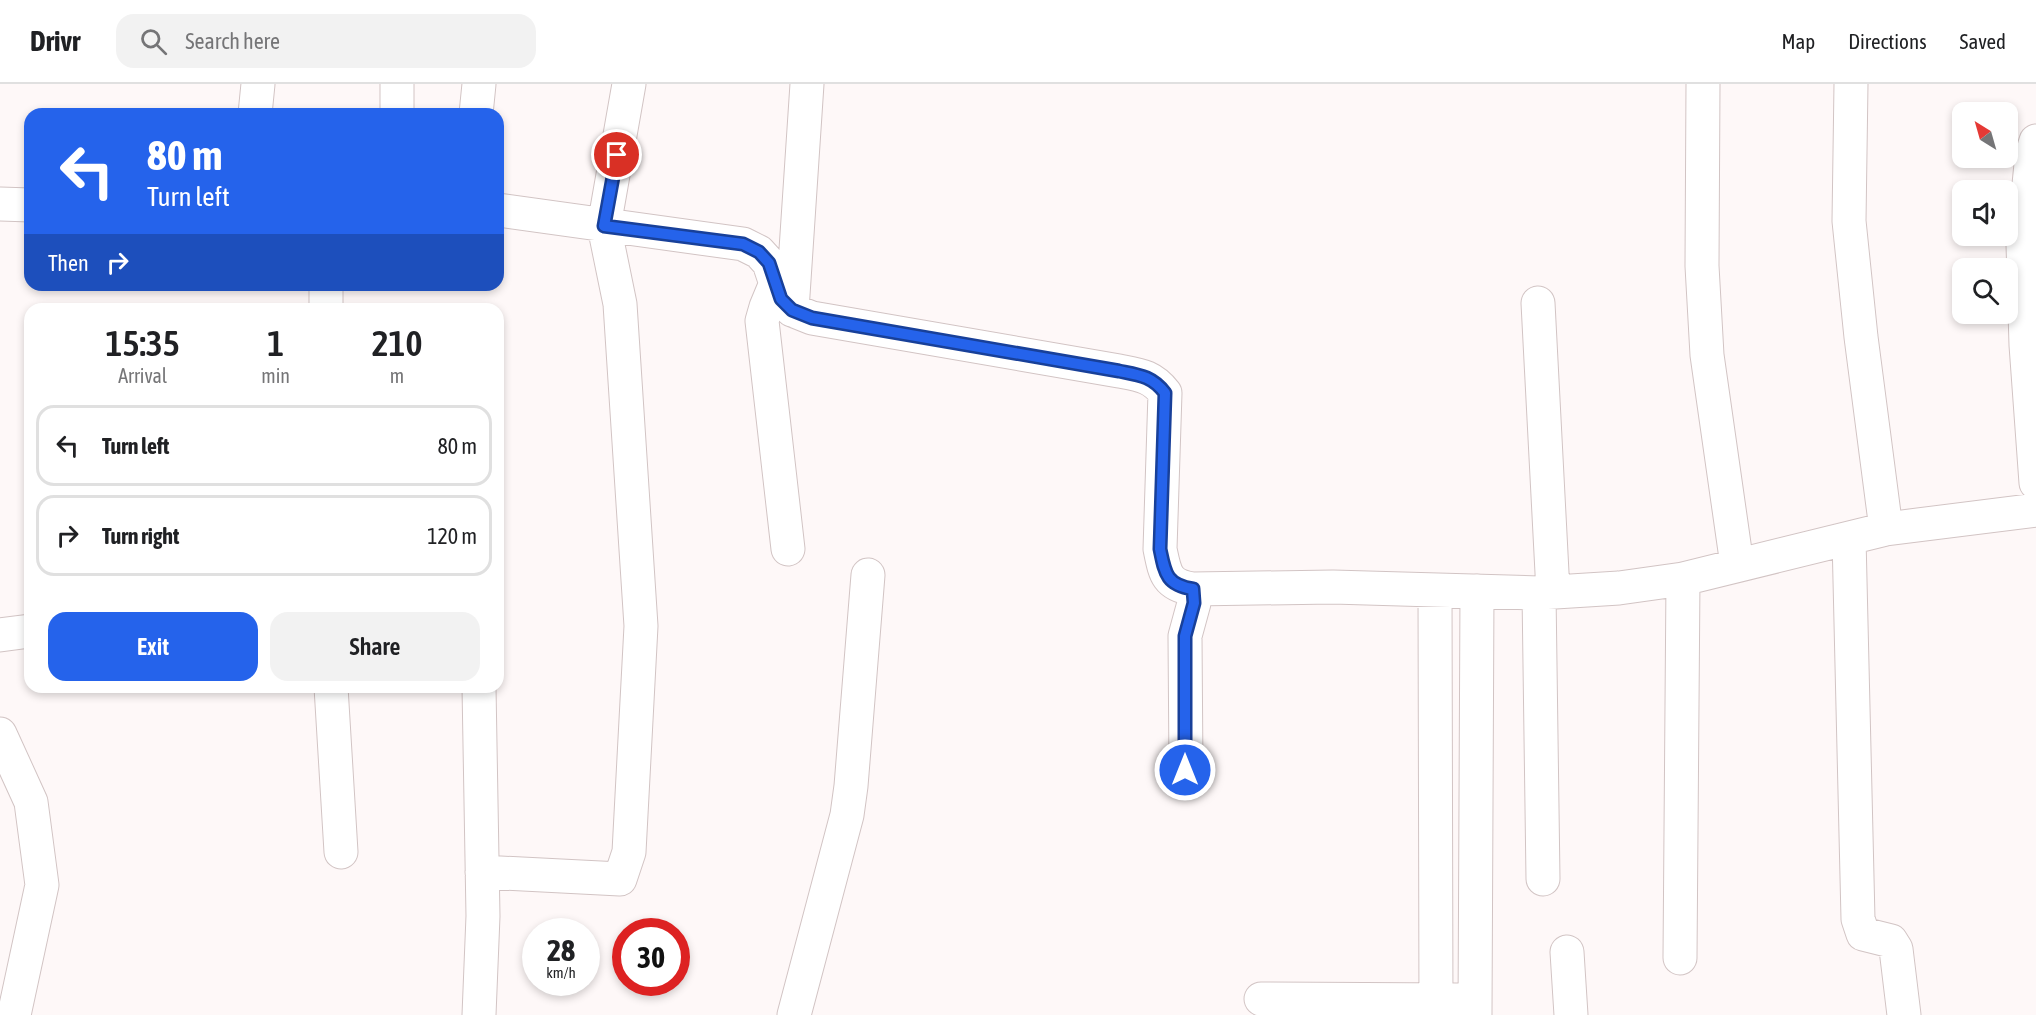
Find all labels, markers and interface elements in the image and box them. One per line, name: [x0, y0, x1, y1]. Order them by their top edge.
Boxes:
search box: [116, 14, 536, 68]
text: Drivr: [30, 25, 80, 57]
icon: search: [137, 25, 170, 58]
text: Search here: [185, 28, 280, 54]
text: Map: [1781, 29, 1815, 53]
text: Directions: [1848, 29, 1927, 53]
text: Saved: [1960, 29, 2006, 53]
north arrow: [1952, 102, 2018, 168]
map controls: [1952, 102, 2018, 324]
pin: [591, 129, 642, 180]
text: 80 m: [147, 131, 222, 179]
icon: left: [48, 132, 126, 210]
icon: arrive: [600, 138, 633, 171]
button: sound: [1952, 180, 2018, 246]
text: Turn left: [147, 181, 230, 212]
icon: right: [101, 246, 134, 279]
text: Then: [48, 250, 89, 276]
button: search: [1952, 258, 2018, 324]
text: 15:35: [106, 322, 180, 364]
text: 1: [267, 322, 284, 364]
text: 210: [372, 322, 422, 364]
text: Arrival: [118, 364, 167, 387]
text: min: [261, 364, 290, 387]
text: m: [390, 364, 404, 387]
icon: left: [51, 429, 84, 462]
text: Turn left: [102, 433, 169, 459]
text: 80 m: [437, 433, 477, 459]
icon: right: [51, 519, 84, 552]
text: Turn right: [102, 523, 179, 549]
text: 120 m: [427, 523, 477, 549]
button: Exit: [48, 612, 258, 681]
button: Share: [270, 612, 480, 681]
position arrow: [1153, 738, 1217, 802]
speed limit sign: 30: [612, 918, 690, 996]
text: 28: [547, 933, 575, 967]
text: km/h: [546, 964, 576, 981]

